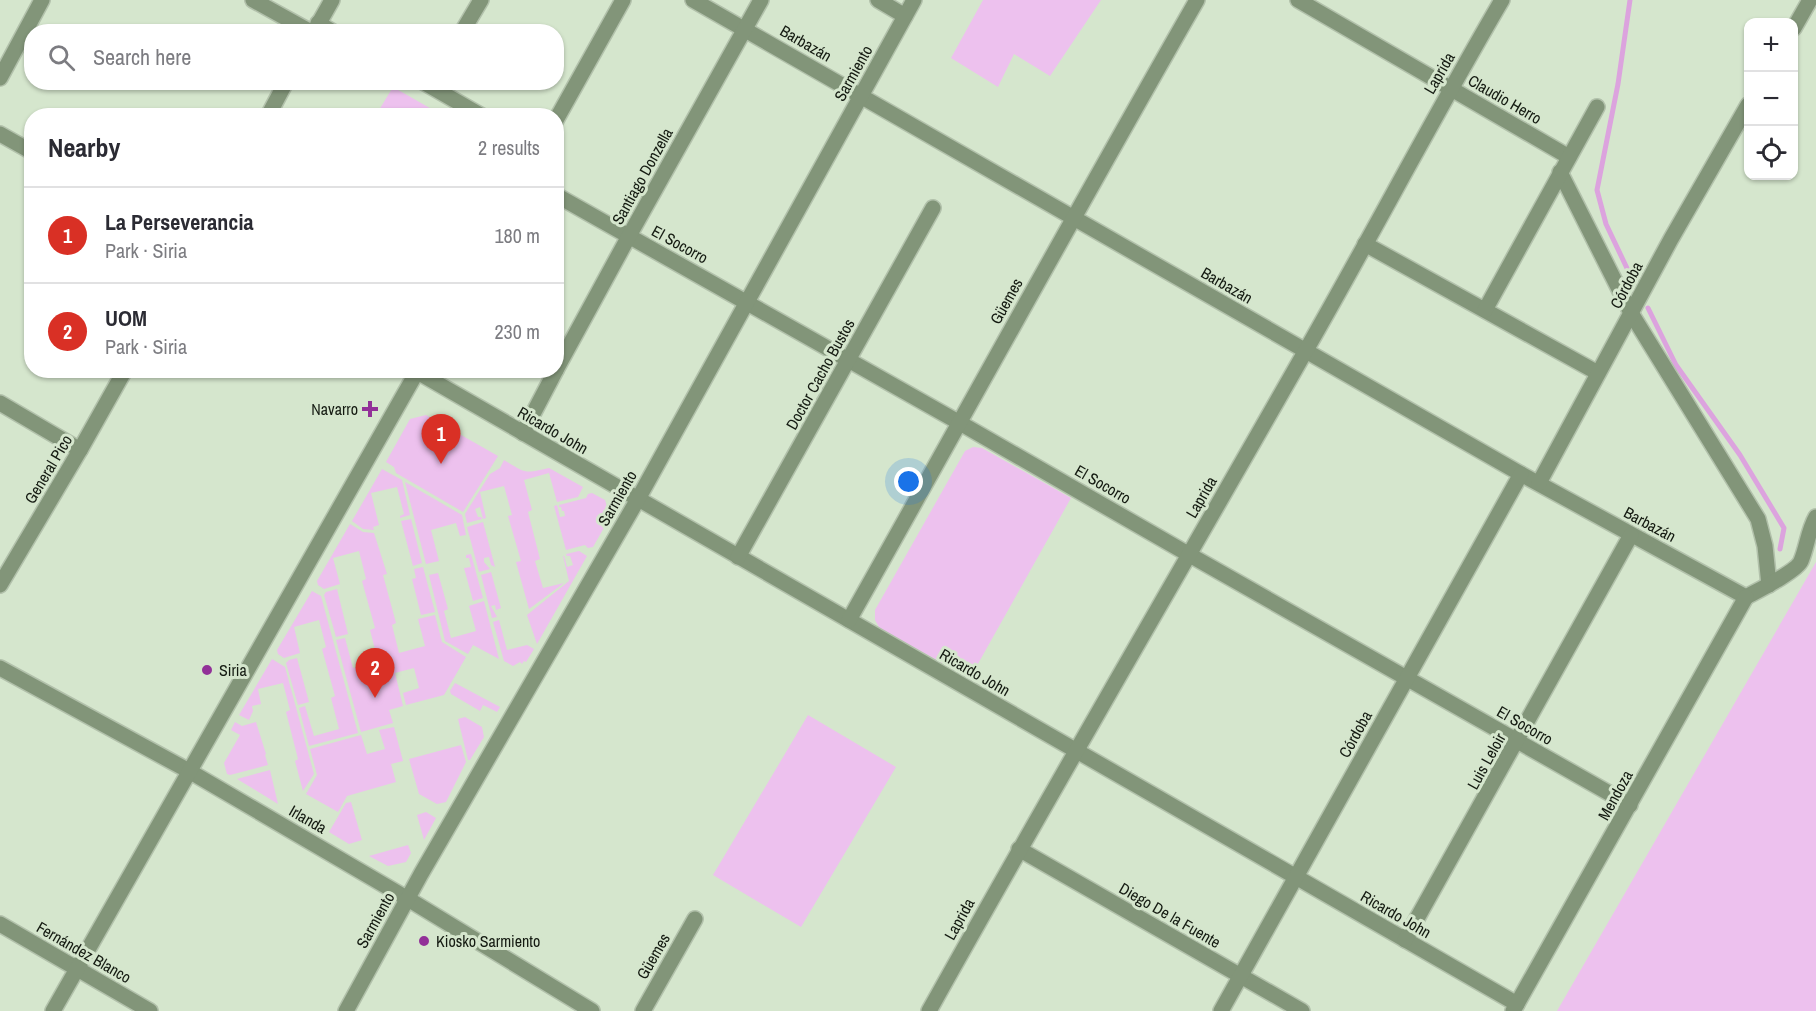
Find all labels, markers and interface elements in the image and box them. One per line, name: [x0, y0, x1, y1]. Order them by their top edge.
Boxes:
map controls: [1744, 18, 1798, 180]
button: +: [1744, 18, 1798, 72]
street label: Barbazán: [776, 19, 836, 67]
search box: [24, 24, 564, 90]
icon: search: [45, 41, 78, 74]
street label: Sarmiento: [829, 41, 877, 105]
text: Search here: [93, 42, 191, 72]
street label: Laprida: [1418, 48, 1460, 98]
street label: Claudio Herro: [1464, 69, 1546, 129]
button: −: [1744, 72, 1798, 126]
street label: Santiago Donzella: [606, 123, 678, 228]
button: locate: [1744, 126, 1798, 180]
text: Nearby: [48, 130, 120, 165]
text: 2 results: [478, 134, 540, 161]
text: La Perseverancia: [105, 207, 253, 237]
street label: El Socorro: [648, 220, 712, 268]
text: 1: [63, 222, 72, 249]
text: 180 m: [494, 222, 540, 249]
text: Park · Siria: [105, 237, 187, 264]
street label: Córdoba: [1604, 257, 1648, 312]
street label: Barbazán: [1197, 261, 1257, 309]
street label: Güemes: [984, 274, 1028, 328]
text: UOM: [105, 303, 147, 333]
street label: Doctor Cacho Bustos: [780, 314, 860, 434]
text: 2: [63, 318, 72, 345]
text: 230 m: [494, 318, 540, 345]
text: Park · Siria: [105, 333, 187, 360]
place label: Navarro: [311, 398, 358, 420]
street label: Ricardo John: [514, 401, 592, 459]
marker: Navarro: [363, 402, 377, 416]
pin: 1: [422, 414, 460, 464]
street label: General Pico: [19, 431, 77, 507]
street label: El Socorro: [1071, 459, 1135, 509]
street label: Sarmiento: [592, 466, 642, 530]
your location: [894, 467, 923, 496]
street label: Laprida: [1180, 472, 1222, 522]
street label: Barbazán: [1620, 501, 1680, 547]
street label: Ricardo John: [936, 643, 1014, 701]
pin: 2: [356, 648, 394, 698]
place label: Siria: [219, 659, 247, 681]
marker: Siria: [200, 663, 214, 677]
street label: El Socorro: [1493, 700, 1557, 750]
street label: Córdoba: [1333, 706, 1377, 761]
street label: Luis Leloir: [1462, 728, 1511, 793]
street label: Mendoza: [1592, 765, 1638, 824]
street label: Irlanda: [285, 799, 331, 839]
street label: Diego De la Fuente: [1115, 877, 1225, 953]
street label: Ricardo John: [1357, 885, 1435, 943]
street label: Sarmiento: [351, 888, 399, 952]
street label: Laprida: [939, 894, 980, 944]
street label: Fernández Blanco: [33, 916, 135, 988]
street label: Güemes: [631, 929, 675, 983]
place label: Kiosko Sarmiento: [436, 930, 540, 952]
marker: Kiosko Sarmiento: [417, 934, 431, 948]

